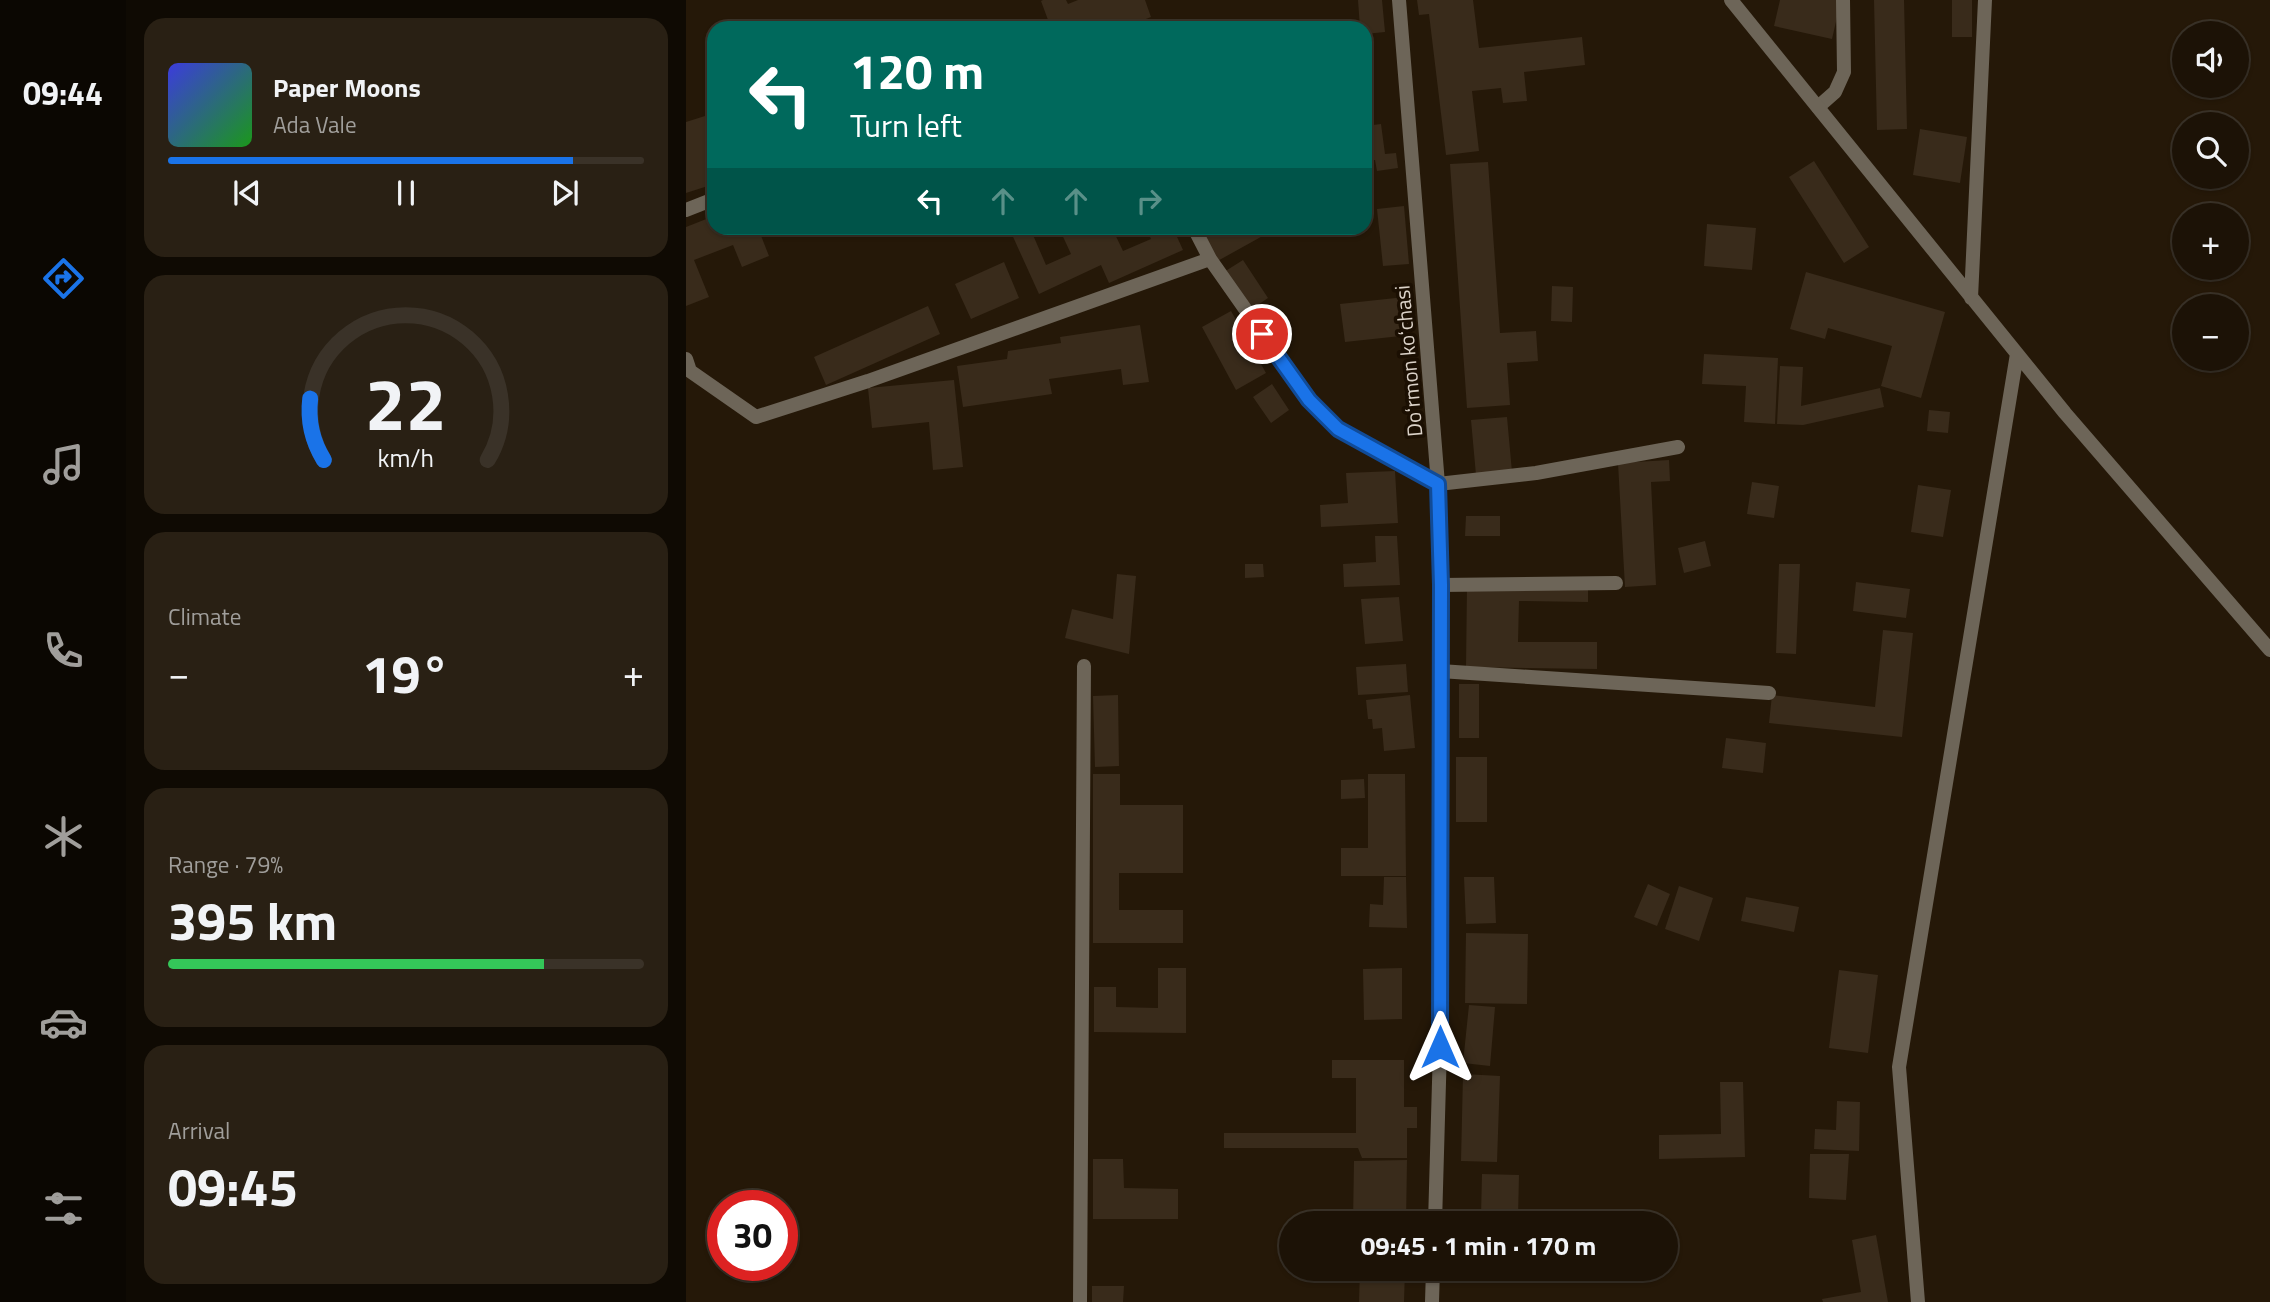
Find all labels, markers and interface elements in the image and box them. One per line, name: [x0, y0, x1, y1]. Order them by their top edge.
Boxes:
map controls: [2172, 21, 2249, 371]
button: sound: [2172, 21, 2249, 98]
text: 120 m: [850, 33, 984, 108]
icon: left: [735, 49, 826, 140]
text: Paper Moons: [273, 68, 421, 107]
text: 09:44: [23, 69, 103, 117]
text: Turn left: [850, 101, 962, 149]
text: Ada Vale: [273, 107, 357, 142]
button: search: [2172, 112, 2249, 189]
icon: previous: [228, 174, 266, 212]
icon: pause: [387, 174, 425, 212]
icon: next: [546, 174, 584, 212]
icon: left: [911, 182, 949, 220]
icon: ahead: [984, 182, 1022, 220]
icon: ahead: [1057, 182, 1095, 220]
icon: right: [1130, 182, 1168, 220]
button: +: [2172, 203, 2249, 280]
icon: directions: [39, 254, 88, 303]
street label: Doʻrmon koʻchasi: [1385, 284, 1431, 438]
button: −: [2172, 294, 2249, 371]
pin: [1232, 304, 1292, 364]
icon: arrive: [1243, 315, 1281, 353]
text: 22: [365, 349, 447, 459]
text: km/h: [378, 439, 434, 477]
icon: music: [39, 440, 88, 489]
text: Climate: [168, 599, 241, 634]
icon: phone: [39, 626, 88, 675]
text: 19°: [362, 634, 450, 713]
text: −: [168, 644, 189, 702]
text: +: [623, 644, 644, 702]
icon: climate: [39, 812, 88, 861]
text: Range · 79%: [168, 847, 283, 882]
text: 395 km: [168, 881, 337, 960]
icon: car: [39, 998, 88, 1047]
position arrow: [1403, 1010, 1477, 1084]
text: Arrival: [168, 1113, 230, 1148]
text: 09:45: [168, 1147, 298, 1226]
icon: filters: [39, 1184, 88, 1233]
speed limit sign: 30: [707, 1190, 798, 1281]
text: 09:45 · 1 min · 170 m: [1361, 1226, 1596, 1265]

